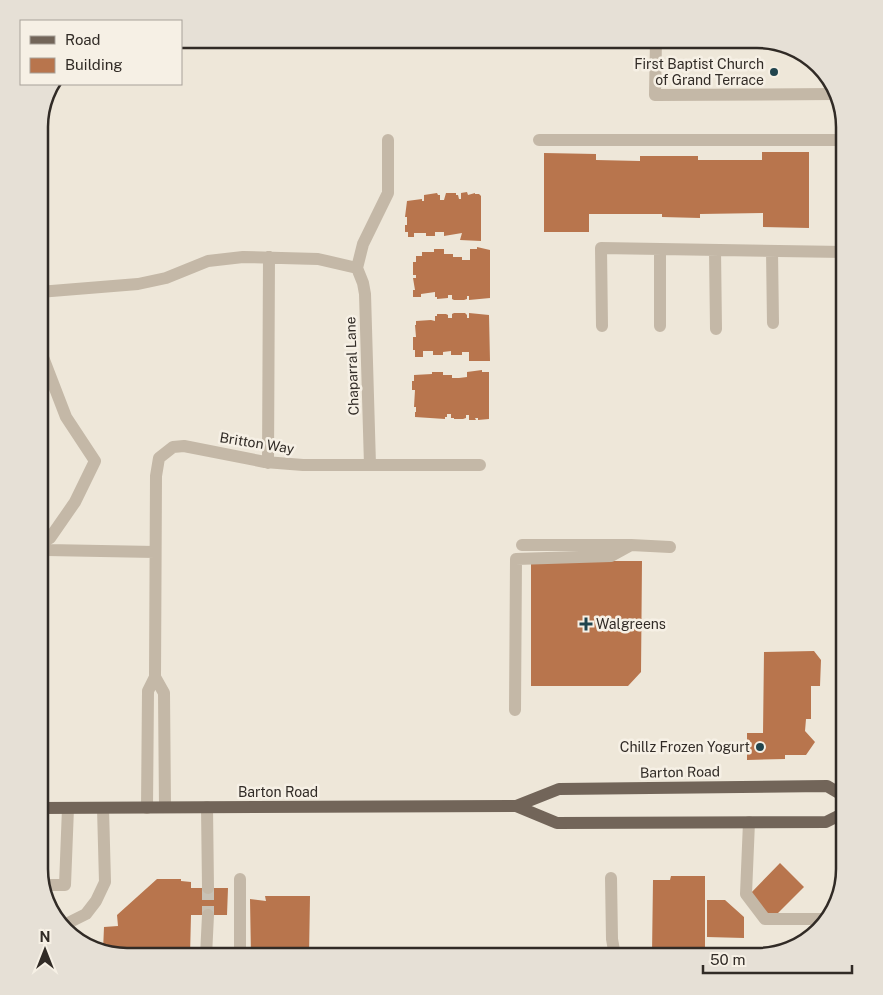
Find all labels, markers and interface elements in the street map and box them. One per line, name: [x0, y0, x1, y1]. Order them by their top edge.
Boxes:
legend: [20, 20, 182, 85]
text: Road: [65, 31, 101, 48]
text: Building: [65, 56, 123, 73]
place label: First Baptist Church of Grand Terrace: [634, 56, 764, 88]
marker: First Baptist Church of Grand Terrace: [768, 66, 780, 78]
street label: Chaparral Lane: [342, 316, 362, 416]
street label: Britton Way: [219, 429, 296, 457]
place label: Walgreens: [596, 616, 666, 632]
marker: Walgreens: [580, 618, 592, 630]
place label: Chillz Frozen Yogurt: [620, 739, 750, 755]
marker: Chillz Frozen Yogurt: [754, 741, 766, 753]
street label: Barton Road: [640, 763, 720, 781]
street label: Barton Road: [238, 784, 318, 800]
north arrow: [20, 925, 70, 975]
text: N: [40, 929, 50, 945]
scale bar: [703, 942, 852, 974]
text: 50 m: [710, 951, 745, 968]

